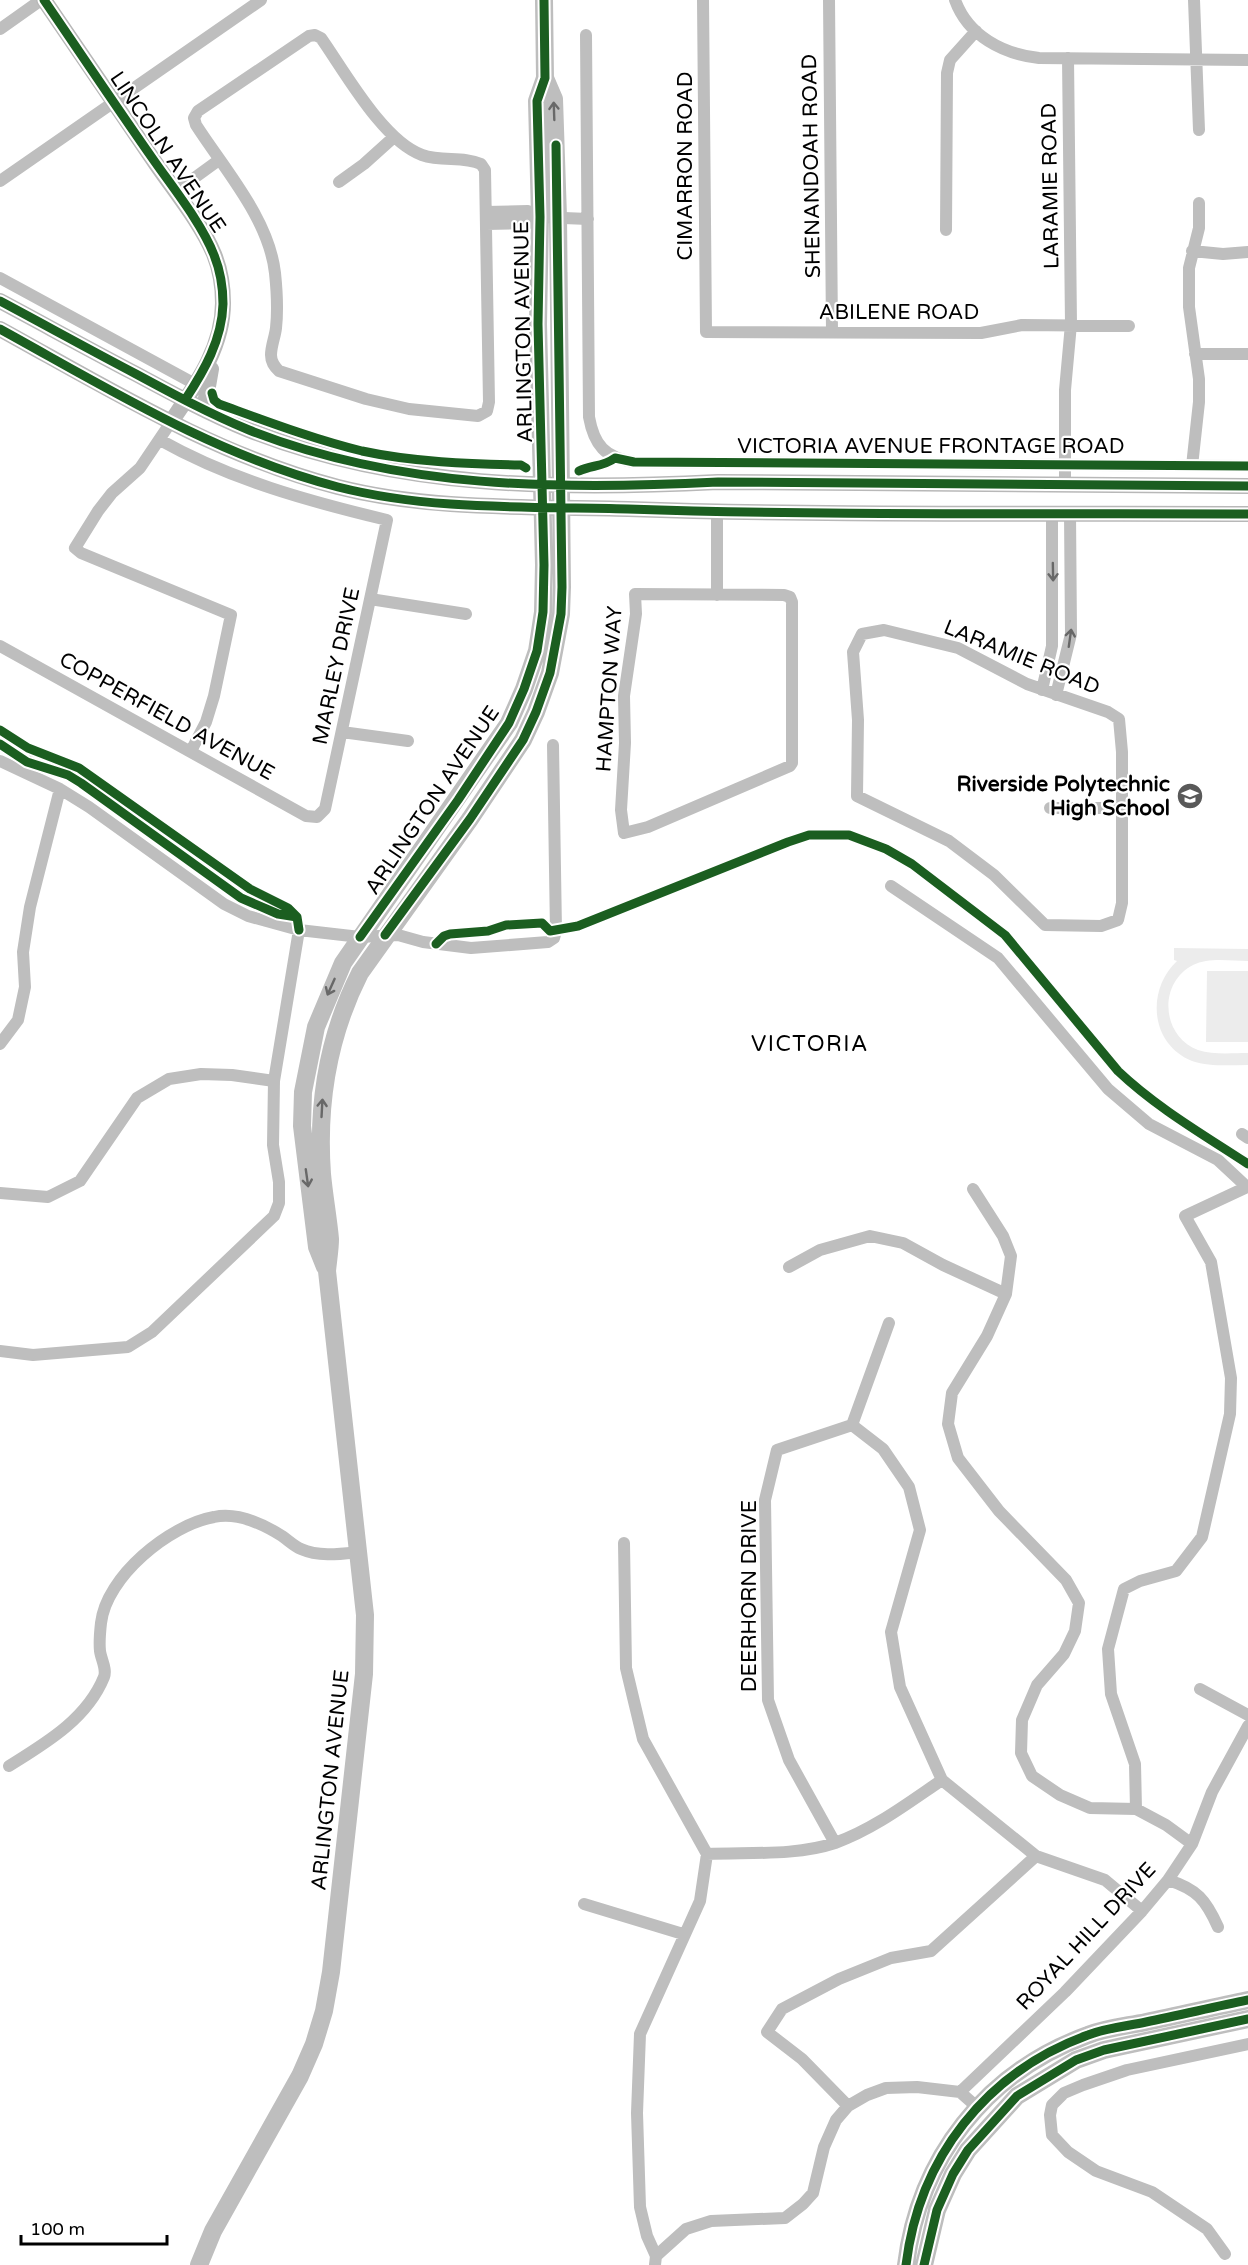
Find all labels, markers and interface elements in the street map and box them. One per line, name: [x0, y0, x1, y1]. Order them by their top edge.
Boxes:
street label: SHENANDOAH ROAD: [797, 54, 826, 278]
street label: LINCOLN AVENUE: [104, 67, 231, 238]
street label: CIMARRON ROAD: [673, 72, 698, 260]
one-way arrow: [549, 101, 560, 121]
street label: LARAMIE ROAD: [1037, 103, 1064, 269]
street label: ARLINGTON AVENUE: [509, 221, 538, 443]
street label: ABILENE ROAD: [819, 300, 979, 325]
street label: VICTORIA AVENUE FRONTAGE ROAD: [737, 434, 1125, 459]
one-way arrow: [1047, 561, 1059, 581]
street label: MARLEY DRIVE: [308, 585, 365, 747]
street label: HAMPTON WAY: [591, 605, 628, 773]
street label: LARAMIE ROAD: [940, 615, 1104, 700]
one-way arrow: [1064, 628, 1075, 648]
street label: COPPERFIELD AVENUE: [55, 647, 279, 786]
street label: ARLINGTON AVENUE: [360, 701, 505, 899]
place label: Riverside Polytechnic High School: [957, 772, 1170, 821]
school or university icon: Riverside Polytechnic High School: [1175, 781, 1205, 811]
one-way arrow: [325, 978, 336, 996]
district label: VICTORIA: [751, 1031, 869, 1057]
one-way arrow: [317, 1098, 328, 1118]
one-way arrow: [302, 1167, 313, 1187]
street label: DEERHORN DRIVE: [737, 1500, 762, 1692]
street label: ARLINGTON AVENUE: [306, 1668, 355, 1892]
street label: ROYAL HILL DRIVE: [1011, 1857, 1161, 2015]
scale bar: [21, 2208, 166, 2246]
text: 100 m: [30, 2218, 85, 2240]

